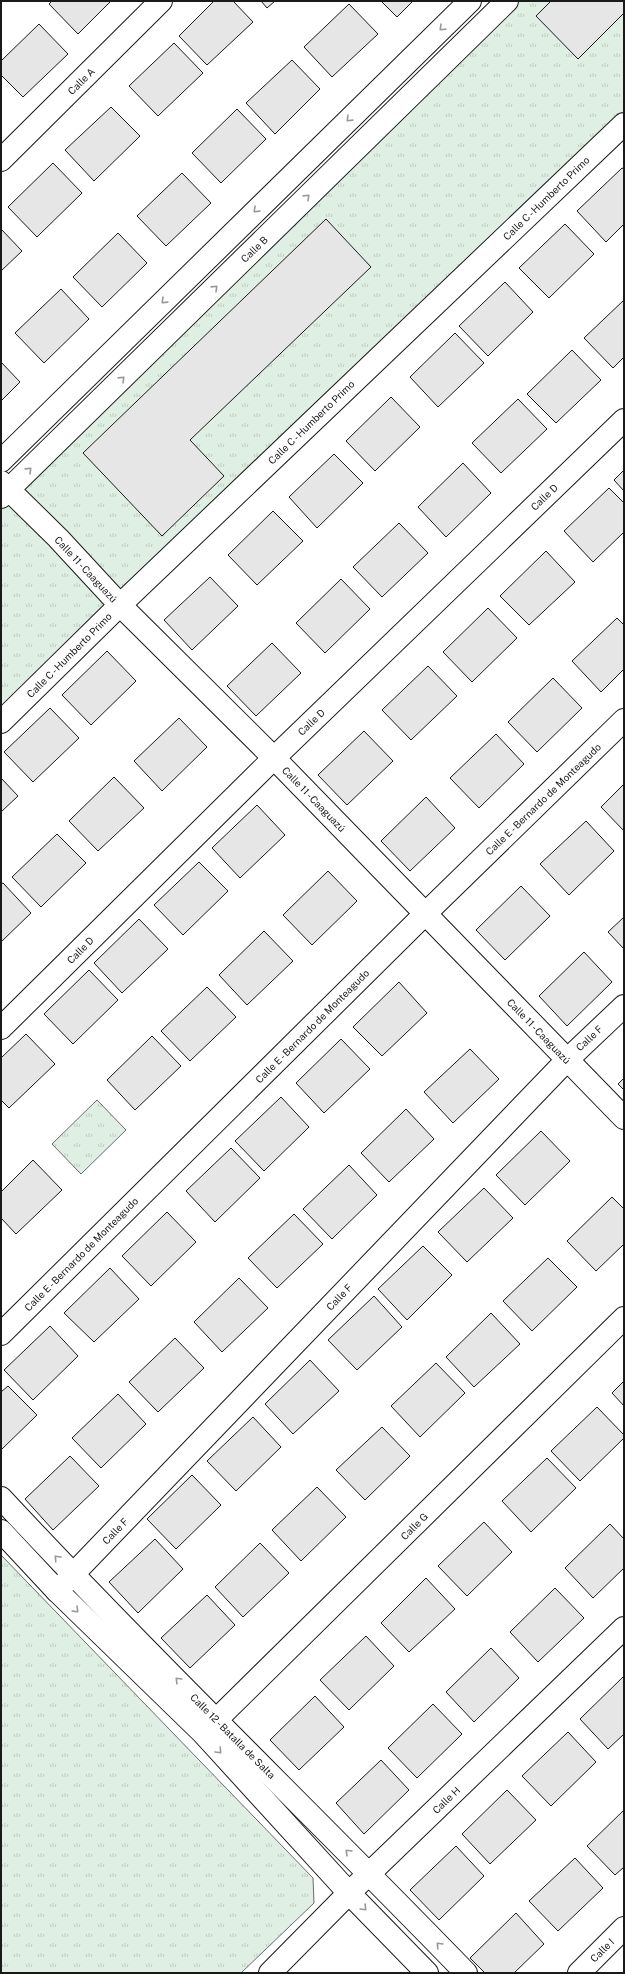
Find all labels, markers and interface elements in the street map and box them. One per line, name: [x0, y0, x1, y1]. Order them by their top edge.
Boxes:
one-way arrow: [439, 23, 447, 31]
street label: Calle A: [65, 65, 97, 97]
one-way arrow: [346, 114, 354, 122]
street label: Calle C - Humberto Primo: [500, 153, 592, 242]
one-way arrow: [302, 194, 310, 202]
one-way arrow: [253, 205, 261, 213]
street label: Calle B: [238, 233, 270, 265]
one-way arrow: [210, 285, 218, 293]
one-way arrow: [161, 296, 169, 304]
one-way arrow: [117, 376, 125, 384]
street label: Calle C - Humberto Primo: [265, 377, 357, 466]
one-way arrow: [24, 467, 32, 475]
street label: Calle D: [528, 481, 560, 513]
street label: Calle 11 - Caaguazú: [52, 533, 120, 605]
street label: Calle C - Humberto Primo: [24, 610, 114, 700]
street label: Calle D: [295, 706, 327, 738]
street label: Calle E - Bernardo de Monteagudo: [483, 740, 603, 857]
street label: Calle 11 - Caaguazú: [280, 764, 348, 834]
street label: Calle D: [64, 934, 96, 966]
street label: Calle E - Bernardo de Monteagudo: [253, 966, 372, 1085]
street label: Calle 11 - Caaguazú: [505, 996, 573, 1066]
street label: Calle F: [573, 1023, 605, 1053]
street label: Calle E - Bernardo de Monteagudo: [22, 1194, 141, 1313]
street label: Calle F: [324, 1281, 354, 1313]
street label: Calle G: [398, 1510, 430, 1542]
street label: Calle F: [100, 1515, 130, 1547]
one-way arrow: [54, 1555, 62, 1563]
one-way arrow: [72, 1605, 79, 1612]
one-way arrow: [175, 1677, 183, 1685]
street label: Calle 12 - Batalla de Salta: [188, 1691, 278, 1781]
one-way arrow: [214, 1746, 221, 1753]
street label: Calle H: [430, 1784, 462, 1816]
one-way arrow: [345, 1849, 353, 1857]
one-way arrow: [359, 1903, 367, 1911]
street label: Calle I: [588, 1936, 616, 1964]
one-way arrow: [436, 1942, 444, 1950]

